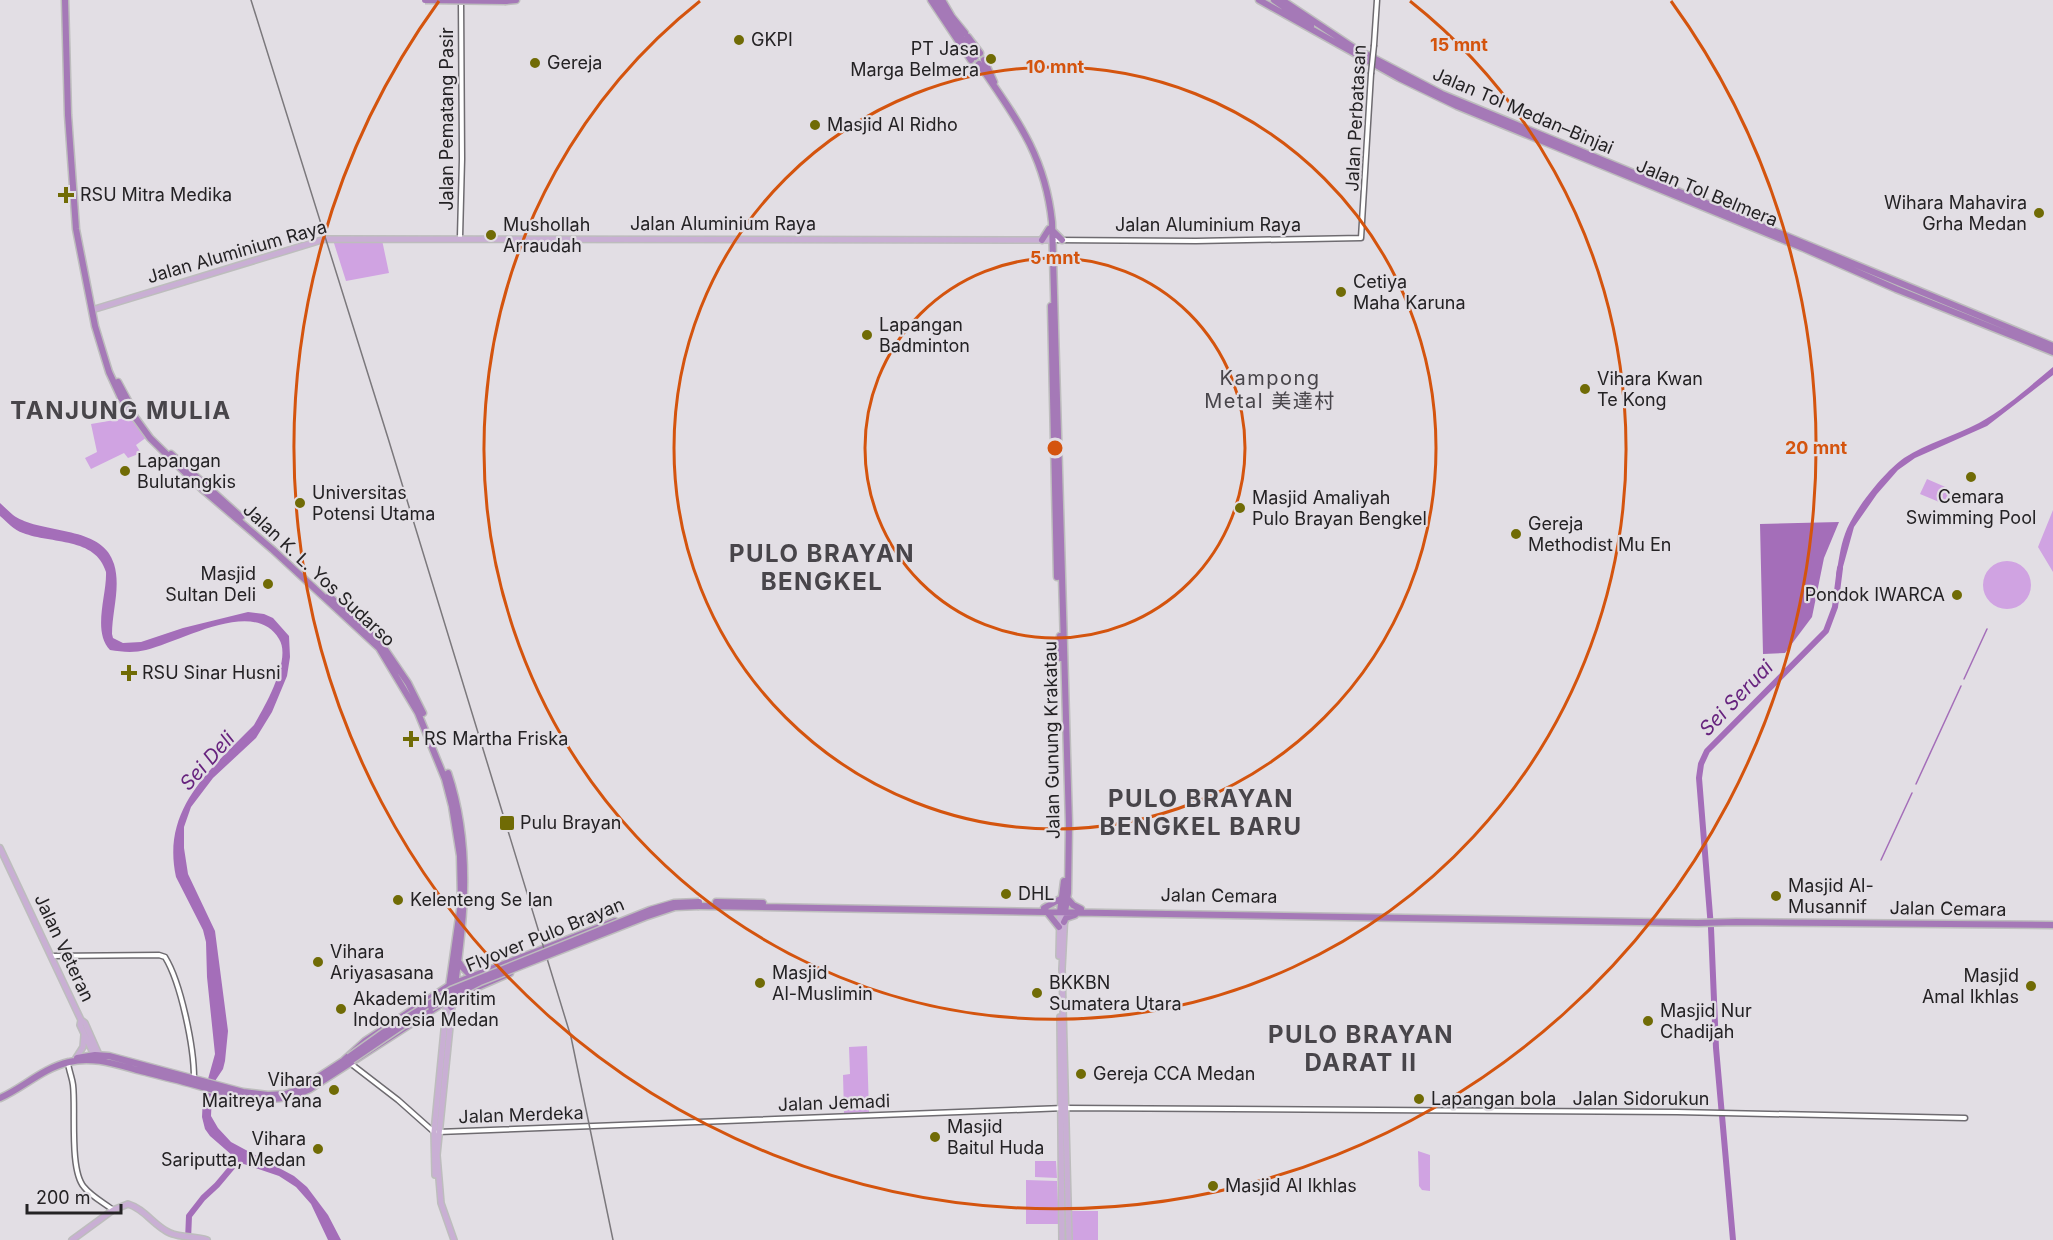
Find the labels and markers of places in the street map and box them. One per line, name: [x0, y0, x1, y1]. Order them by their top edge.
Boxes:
place label: GKPI: [751, 29, 793, 50]
marker: GKPI: [732, 33, 746, 47]
place label: PT Jasa Marga Belmera: [850, 38, 979, 80]
place label: Gereja: [547, 52, 602, 73]
marker: PT Jasa Marga Belmera: [984, 52, 998, 66]
marker: Gereja: [528, 56, 542, 70]
place label: Masjid Al Ridho: [827, 114, 958, 135]
marker: Masjid Al Ridho: [808, 118, 822, 132]
place label: RSU Mitra Medika: [80, 184, 232, 205]
marker: RSU Mitra Medika: [57, 186, 75, 204]
place label: Wihara Mahavira Grha Medan: [1884, 192, 2027, 234]
marker: Wihara Mahavira Grha Medan: [2032, 206, 2046, 220]
place label: Mushollah Arraudah: [503, 214, 590, 256]
marker: Mushollah Arraudah: [484, 228, 498, 242]
place label: Cetiya Maha Karuna: [1353, 271, 1466, 313]
marker: Cetiya Maha Karuna: [1334, 285, 1348, 299]
place label: Lapangan Badminton: [879, 314, 970, 356]
marker: Lapangan Badminton: [860, 328, 874, 342]
place label: Vihara Kwan Te Kong: [1597, 368, 1703, 410]
marker: Vihara Kwan Te Kong: [1578, 382, 1592, 396]
centre of rings: [1045, 438, 1065, 458]
place label: Lapangan Bulutangkis: [137, 450, 236, 492]
marker: Lapangan Bulutangkis: [118, 464, 132, 478]
marker: Cemara Swimming Pool: [1964, 470, 1978, 484]
place label: Universitas Potensi Utama: [312, 482, 435, 524]
place label: Cemara Swimming Pool: [1906, 486, 2036, 528]
place label: Masjid Amaliyah Pulo Brayan Bengkel: [1252, 487, 1427, 529]
marker: Universitas Potensi Utama: [293, 496, 307, 510]
marker: Masjid Amaliyah Pulo Brayan Bengkel: [1233, 501, 1247, 515]
place label: Gereja Methodist Mu En: [1528, 513, 1671, 555]
marker: Gereja Methodist Mu En: [1509, 527, 1523, 541]
place label: Masjid Sultan Deli: [165, 563, 256, 605]
marker: Masjid Sultan Deli: [261, 577, 275, 591]
place label: Pondok IWARCA: [1805, 584, 1945, 605]
marker: Pondok IWARCA: [1950, 588, 1964, 602]
place label: RSU Sinar Husni: [142, 662, 281, 683]
marker: RSU Sinar Husni: [120, 664, 138, 682]
place label: RS Martha Friska: [424, 728, 568, 749]
marker: RS Martha Friska: [402, 730, 420, 748]
place label: Pulu Brayan: [520, 812, 621, 833]
marker: Pulu Brayan: [498, 814, 516, 832]
place label: Masjid Al- Musannif: [1788, 875, 1874, 917]
place label: DHL: [1018, 883, 1055, 904]
marker: DHL: [999, 887, 1013, 901]
place label: Kelenteng Se Ian: [410, 889, 553, 910]
marker: Masjid Al- Musannif: [1769, 889, 1783, 903]
marker: Kelenteng Se Ian: [391, 893, 405, 907]
place label: Vihara Ariyasasana: [330, 941, 434, 983]
marker: Vihara Ariyasasana: [311, 955, 325, 969]
place label: Masjid Al-Muslimin: [772, 962, 873, 1004]
place label: Masjid Amal Ikhlas: [1922, 965, 2019, 1007]
place label: BKKBN Sumatera Utara: [1049, 972, 1182, 1014]
marker: Masjid Al-Muslimin: [753, 976, 767, 990]
marker: Masjid Amal Ikhlas: [2024, 979, 2038, 993]
marker: BKKBN Sumatera Utara: [1030, 986, 1044, 1000]
place label: Akademi Maritim Indonesia Medan: [353, 988, 499, 1030]
place label: Masjid Nur Chadijah: [1660, 1000, 1752, 1042]
marker: Akademi Maritim Indonesia Medan: [334, 1002, 348, 1016]
marker: Masjid Nur Chadijah: [1641, 1014, 1655, 1028]
place label: Gereja CCA Medan: [1093, 1063, 1255, 1084]
marker: Gereja CCA Medan: [1074, 1067, 1088, 1081]
place label: Vihara Maitreya Yana: [202, 1069, 322, 1111]
marker: Vihara Maitreya Yana: [327, 1083, 341, 1097]
place label: Lapangan bola: [1431, 1088, 1556, 1109]
marker: Lapangan bola: [1412, 1092, 1426, 1106]
place label: Masjid Baitul Huda: [947, 1116, 1044, 1158]
place label: Vihara Sariputta, Medan: [161, 1128, 306, 1170]
marker: Masjid Baitul Huda: [928, 1130, 942, 1144]
marker: Vihara Sariputta, Medan: [311, 1142, 325, 1156]
place label: Masjid Al Ikhlas: [1225, 1175, 1357, 1196]
marker: Masjid Al Ikhlas: [1206, 1179, 1220, 1193]

